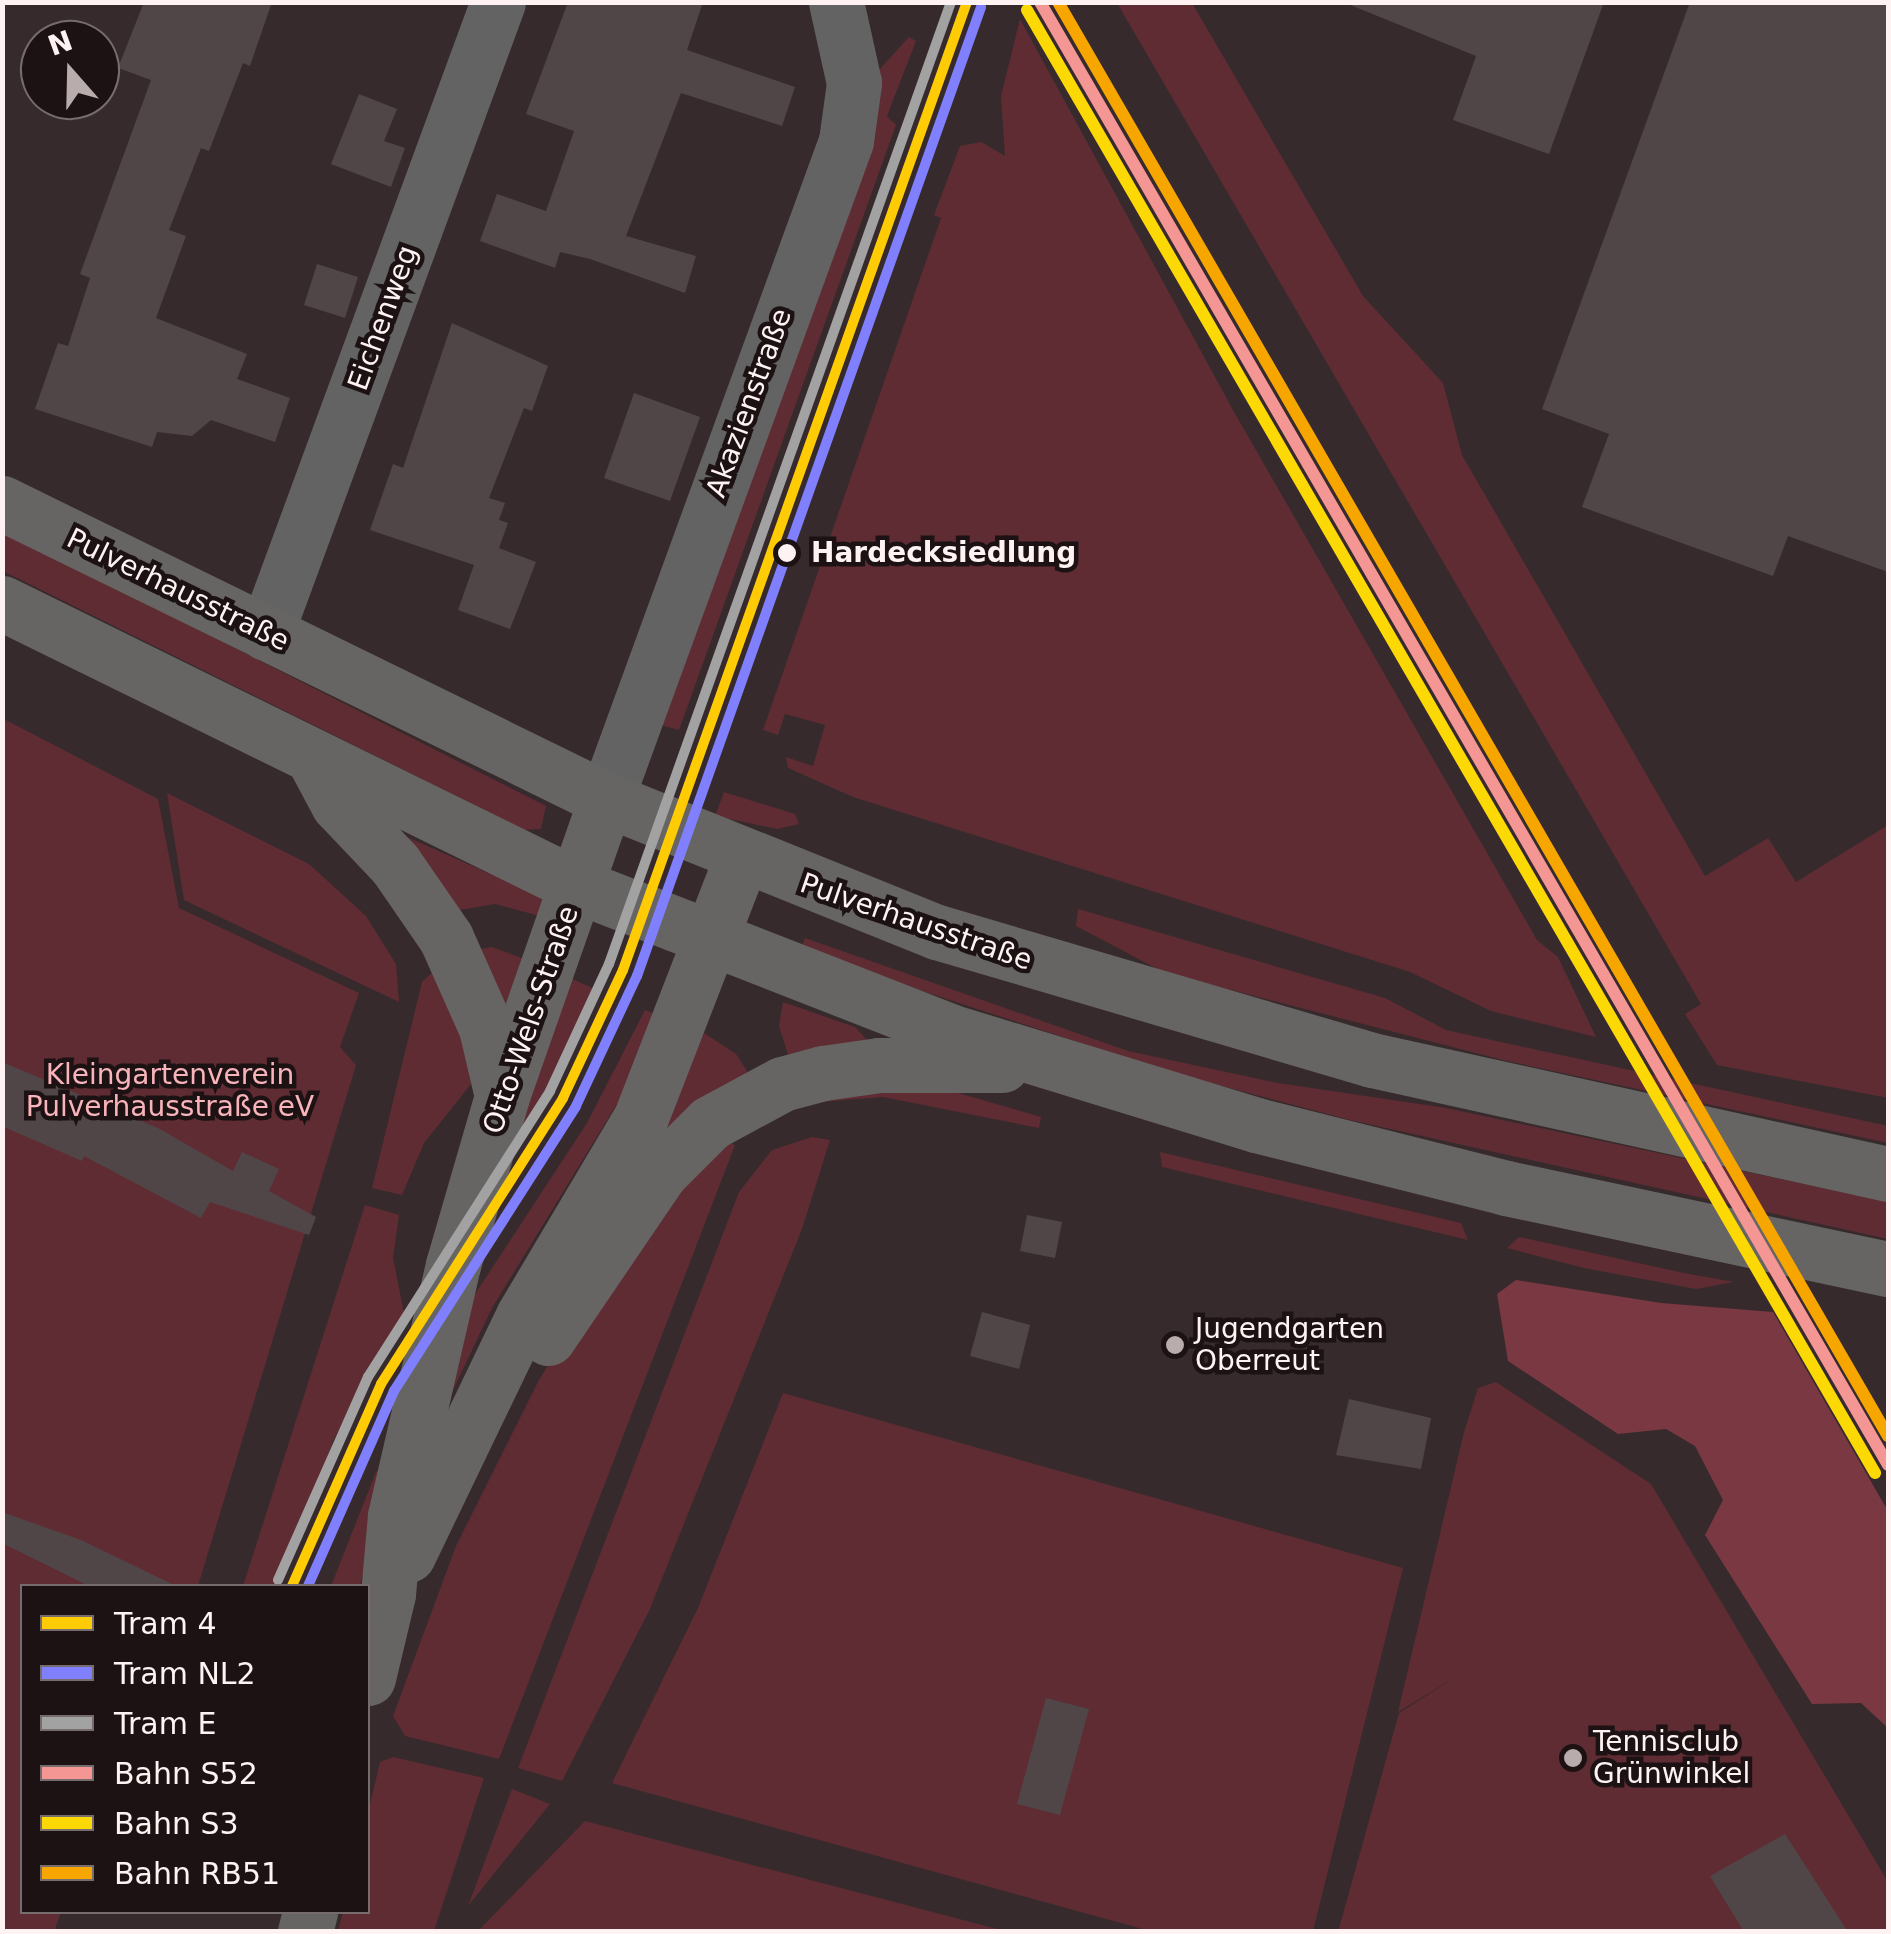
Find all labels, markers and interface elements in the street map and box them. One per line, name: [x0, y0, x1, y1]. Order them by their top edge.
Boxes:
north arrow: [20, 20, 120, 120]
text: N: [44, 24, 77, 63]
street label: Eichenweg: [341, 241, 425, 395]
street label: Akazienstraße: [699, 304, 799, 502]
street label: Pulverhausstraße: [61, 522, 295, 658]
place label: Hardecksiedlung: [811, 536, 1076, 570]
marker: Hardecksiedlung: [772, 538, 802, 568]
street label: Pulverhausstraße: [796, 867, 1036, 977]
street label: Otto-Wels-Straße: [476, 902, 586, 1138]
park label: Kleingartenverein Pulverhausstraße eV: [26, 1058, 314, 1124]
place label: Jugendgarten Oberreut: [1195, 1312, 1384, 1378]
marker: Jugendgarten Oberreut: [1164, 1334, 1186, 1356]
legend: [20, 1584, 370, 1914]
text: Tram 4: [114, 1606, 216, 1641]
text: Tram NL2: [114, 1656, 256, 1691]
text: Tram E: [114, 1706, 216, 1741]
place label: Tennisclub Grünwinkel: [1593, 1725, 1750, 1791]
marker: Tennisclub Grünwinkel: [1562, 1747, 1584, 1769]
text: Bahn S52: [114, 1756, 258, 1791]
text: Bahn S3: [114, 1806, 239, 1841]
text: Bahn RB51: [114, 1856, 280, 1891]

